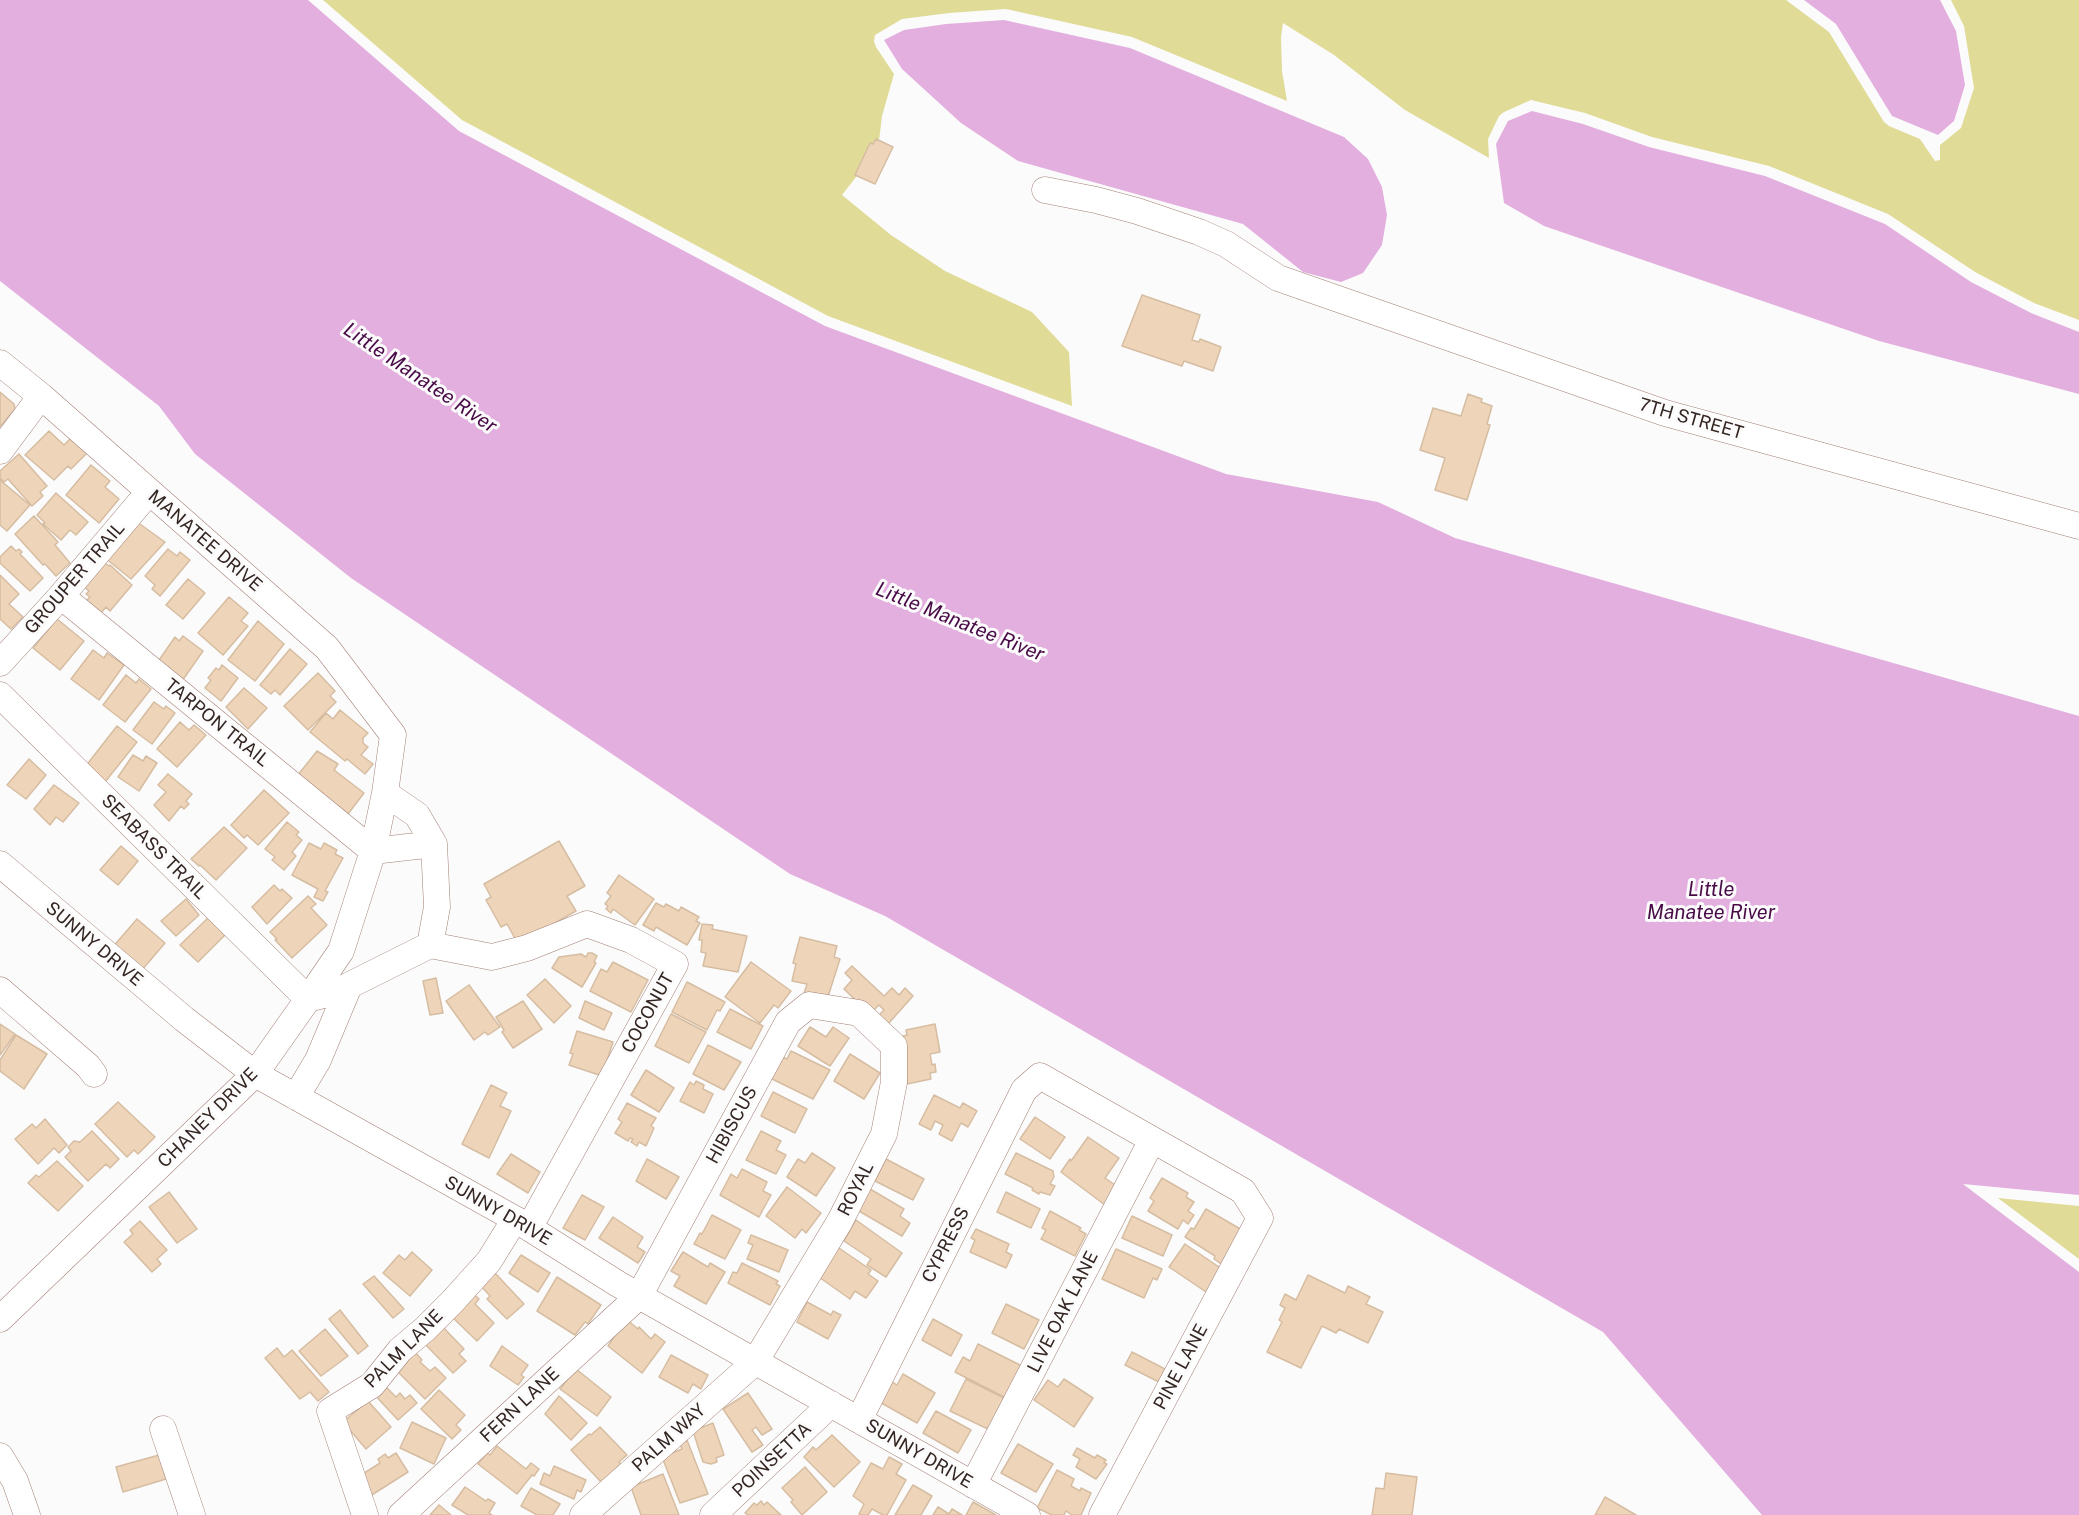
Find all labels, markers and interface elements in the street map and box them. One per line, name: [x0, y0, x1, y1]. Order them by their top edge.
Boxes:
water label: Little Manatee River: [339, 318, 501, 438]
street label: 7TH STREET: [1636, 394, 1746, 444]
street label: MANATEE DRIVE: [144, 486, 266, 596]
street label: GROUPER TRAIL: [21, 518, 129, 638]
water label: Little Manatee River: [872, 577, 1048, 667]
street label: TARPON TRAIL: [160, 674, 274, 772]
street label: SEABASS TRAIL: [97, 790, 211, 904]
water label: Little Manatee River: [1647, 878, 1775, 925]
street label: SUNNY DRIVE: [41, 897, 147, 991]
street label: COCONUT: [617, 969, 679, 1057]
street label: CHANEY DRIVE: [154, 1064, 262, 1172]
street label: HIBISCUS: [702, 1083, 762, 1167]
street label: ROYAL: [833, 1158, 879, 1220]
street label: SUNNY DRIVE: [441, 1172, 555, 1250]
street label: CYPRESS: [918, 1204, 974, 1286]
street label: LIVE OAK LANE: [1023, 1248, 1103, 1376]
street label: PALM LANE: [360, 1305, 448, 1393]
street label: PINE LANE: [1149, 1320, 1213, 1414]
street label: FERN LANE: [476, 1363, 564, 1447]
street label: PALM WAY: [628, 1399, 710, 1477]
street label: SUNNY DRIVE: [862, 1415, 976, 1493]
street label: POINSETTA: [728, 1418, 816, 1502]

